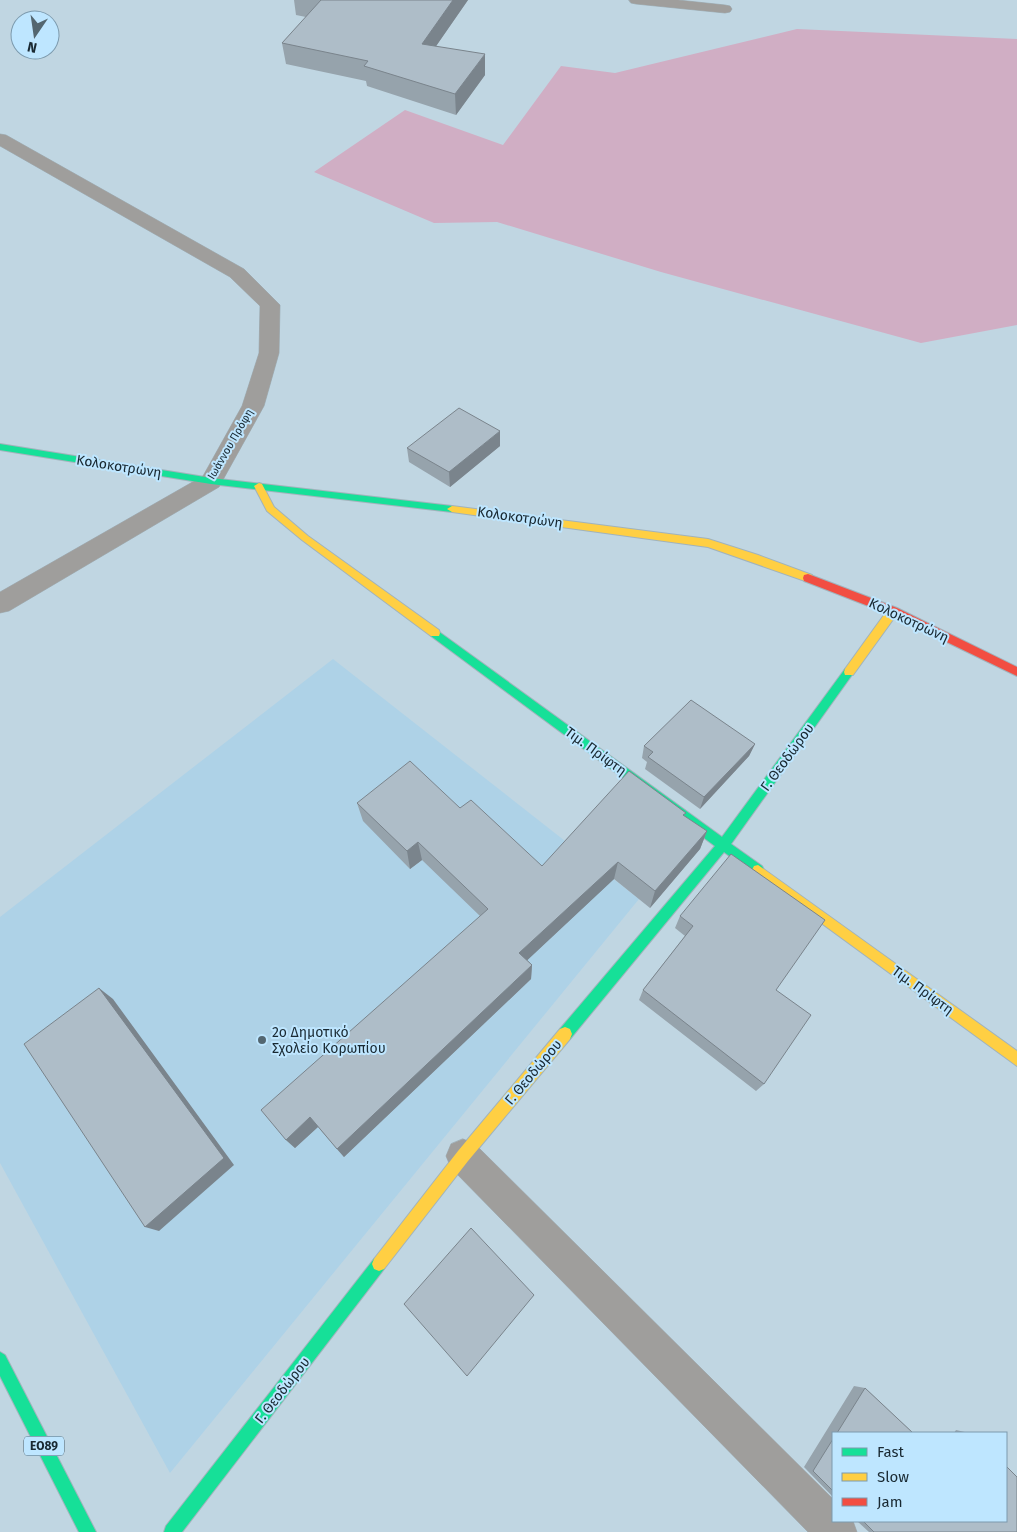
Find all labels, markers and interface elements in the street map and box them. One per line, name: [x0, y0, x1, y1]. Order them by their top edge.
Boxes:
north arrow: [10, 10, 60, 60]
text: N: [26, 38, 39, 57]
street label: Ιωάννου Πρόφη: [205, 407, 256, 482]
street label: Κολοκοτρώνη: [75, 451, 163, 482]
street label: Κολοκοτρώνη: [476, 503, 564, 532]
street label: Κολοκοτρώνη: [866, 595, 951, 646]
street label: Γ. Θεοδώρου: [757, 720, 818, 795]
street label: Τιμ. Πρίφτη: [562, 723, 630, 779]
street label: Τιμ. Πρίφτη: [889, 962, 957, 1018]
place label: 2ο Δημοτικό Σχολείο Κορωπίου: [272, 1024, 386, 1057]
marker: 2ο Δημοτικό Σχολείο Κορωπίου: [256, 1034, 268, 1046]
street label: Γ. Θεοδώρου: [501, 1036, 566, 1108]
street label: Γ. Θεοδώρου: [251, 1354, 314, 1427]
legend: [832, 1432, 1007, 1522]
road number: ΕΟ89: [24, 1436, 64, 1455]
text: Fast: [877, 1443, 904, 1461]
text: Slow: [877, 1468, 909, 1486]
text: Jam: [877, 1493, 903, 1511]

